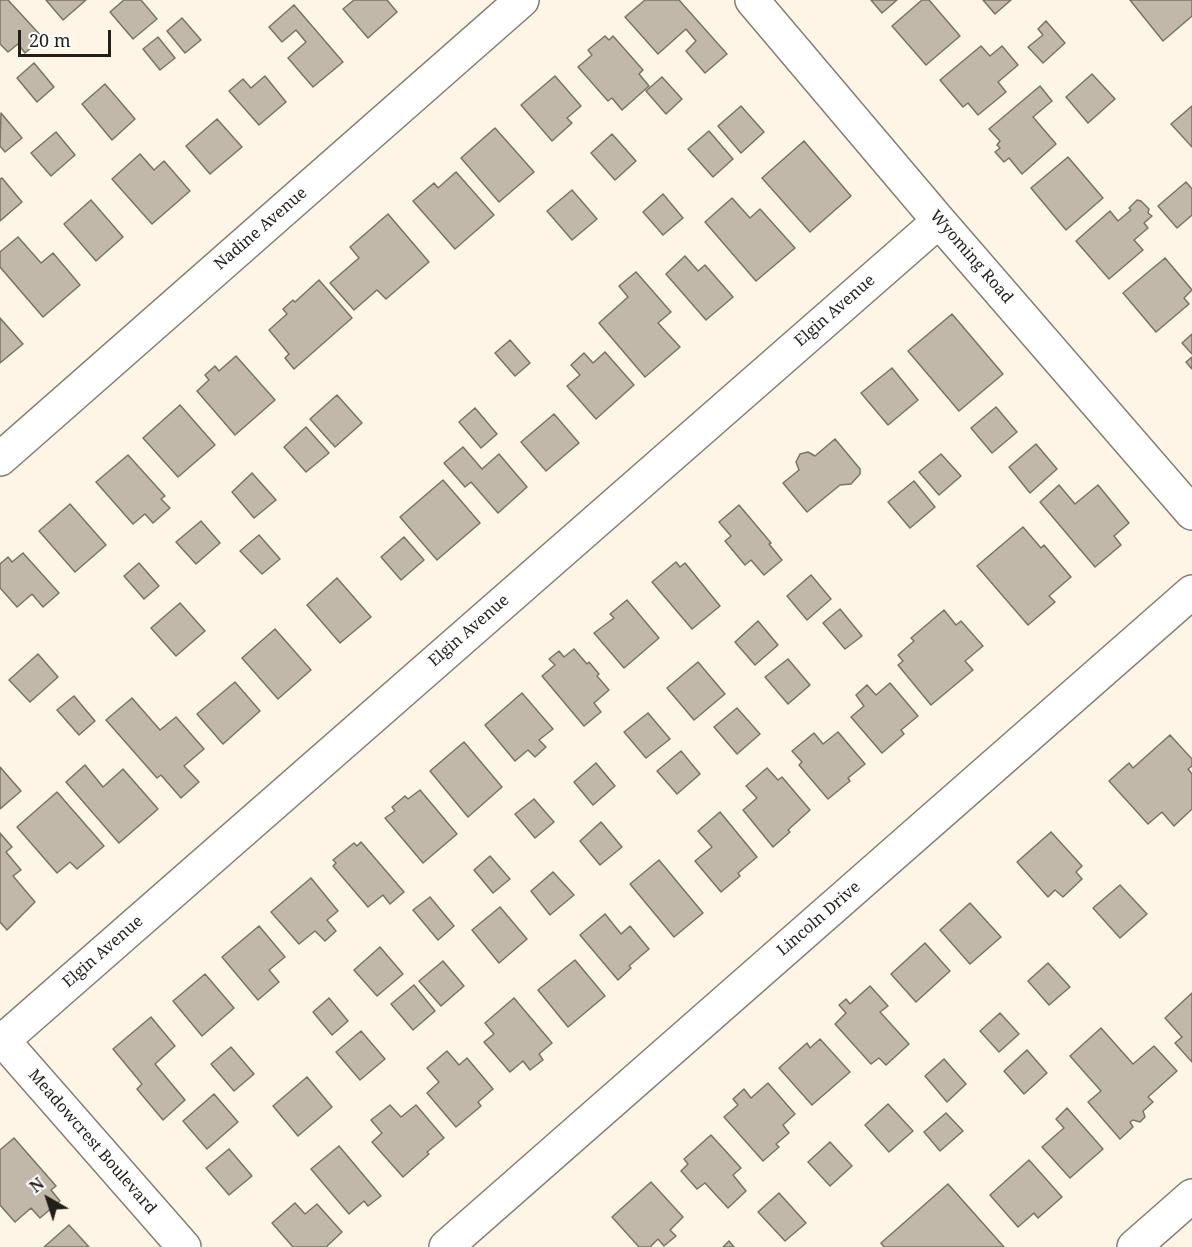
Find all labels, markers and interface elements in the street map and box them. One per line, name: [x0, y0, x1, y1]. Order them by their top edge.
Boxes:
scale bar: [21, 18, 114, 56]
text: 20 m: [29, 28, 71, 52]
street label: Nadine Avenue: [211, 184, 311, 274]
street label: Wyoming Road: [925, 207, 1017, 307]
street label: Elgin Avenue: [791, 271, 879, 351]
street label: Elgin Avenue: [425, 591, 513, 671]
street label: Lincoln Drive: [773, 878, 865, 960]
street label: Elgin Avenue: [59, 912, 147, 992]
street label: Meadowcrest Boulevard: [24, 1066, 160, 1218]
north arrow: [18, 1169, 78, 1229]
text: N: [25, 1173, 48, 1198]

